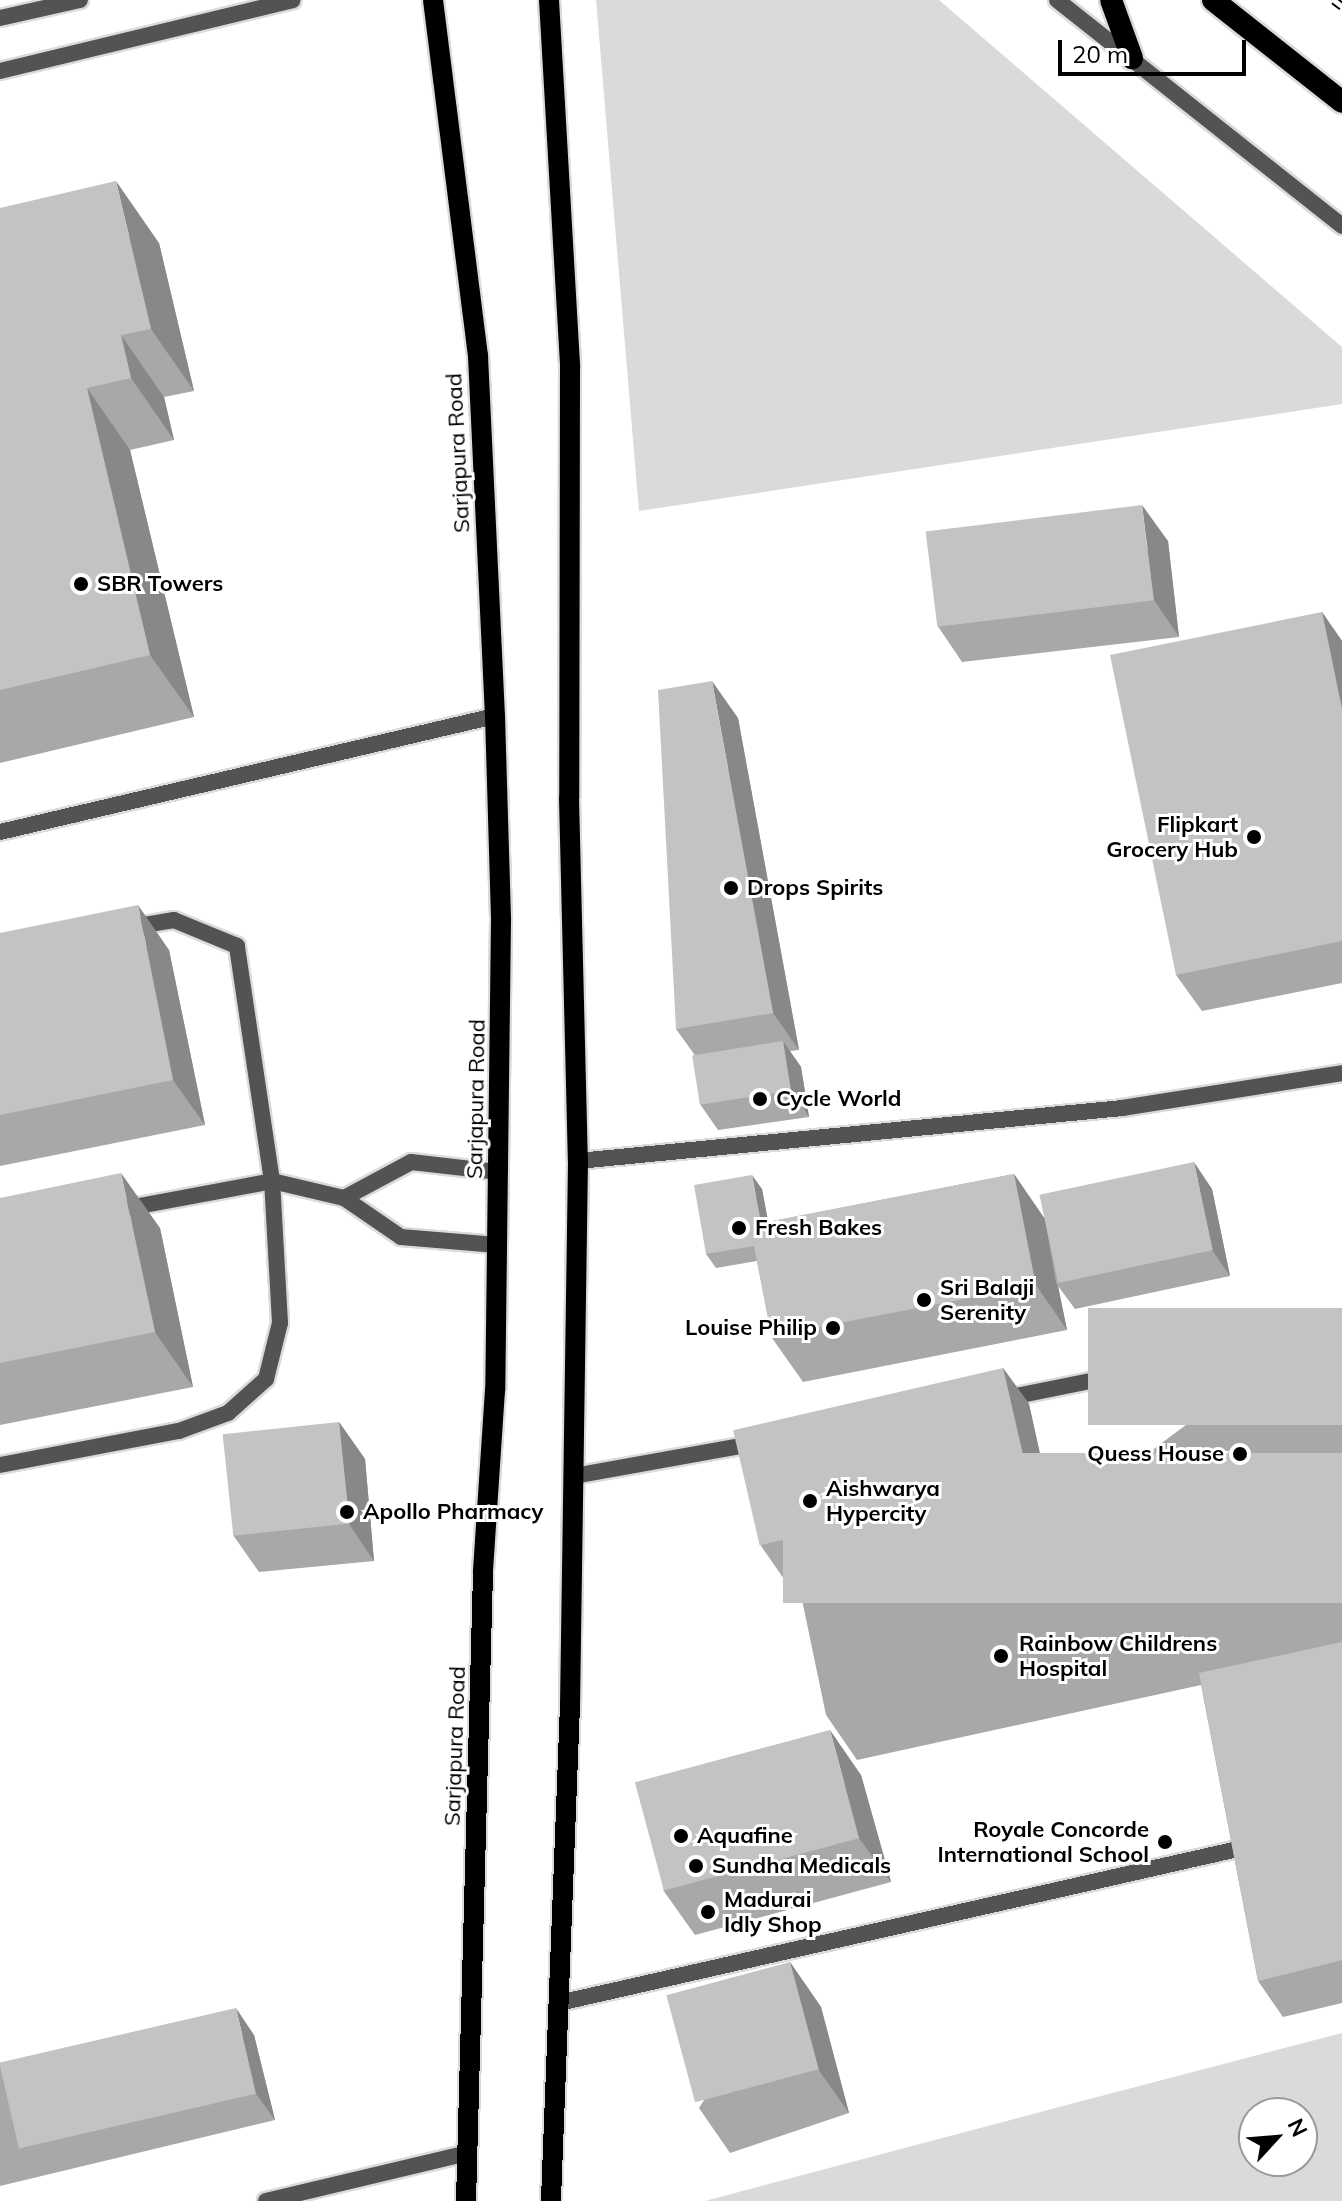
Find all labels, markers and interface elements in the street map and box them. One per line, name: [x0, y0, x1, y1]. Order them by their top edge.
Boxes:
scale bar: [1062, 24, 1250, 74]
text: 20 m: [1072, 39, 1128, 69]
street label: Sarjapura Road: [441, 372, 475, 534]
place label: SBR Towers: [97, 571, 223, 597]
marker: SBR Towers: [72, 575, 90, 593]
place label: Flipkart Grocery Hub: [1106, 811, 1238, 862]
marker: Flipkart Grocery Hub: [1245, 828, 1263, 846]
place label: Drops Spirits: [747, 875, 883, 901]
marker: Drops Spirits: [722, 879, 740, 897]
street label: Sarjapura Road: [461, 1019, 491, 1179]
place label: Cycle World: [776, 1086, 901, 1112]
marker: Cycle World: [751, 1090, 769, 1108]
place label: Fresh Bakes: [755, 1215, 882, 1241]
marker: Fresh Bakes: [730, 1219, 748, 1237]
place label: Sri Balaji Serenity: [940, 1274, 1034, 1326]
marker: Sri Balaji Serenity: [915, 1291, 933, 1309]
place label: Louise Philip: [685, 1315, 817, 1341]
marker: Louise Philip: [824, 1319, 842, 1337]
place label: Quess House: [1087, 1441, 1224, 1467]
marker: Quess House: [1231, 1445, 1249, 1463]
place label: Aishwarya Hypercity: [826, 1475, 940, 1526]
marker: Aishwarya Hypercity: [801, 1492, 819, 1510]
place label: Apollo Pharmacy: [363, 1499, 544, 1525]
marker: Apollo Pharmacy: [338, 1503, 356, 1521]
place label: Rainbow Childrens Hospital: [1019, 1630, 1217, 1682]
marker: Rainbow Childrens Hospital: [990, 1645, 1012, 1667]
street label: Sarjapura Road: [439, 1666, 471, 1826]
place label: Royale Concorde International School: [938, 1816, 1149, 1868]
place label: Aquafine: [697, 1823, 793, 1849]
marker: Aquafine: [672, 1827, 690, 1845]
marker: Royale Concorde International School: [1156, 1833, 1174, 1851]
place label: Sundha Medicals: [712, 1853, 891, 1879]
marker: Sundha Medicals: [687, 1857, 705, 1875]
place label: Madurai Idly Shop: [724, 1886, 822, 1938]
marker: Madurai Idly Shop: [699, 1903, 717, 1921]
north arrow: [1238, 2097, 1318, 2177]
text: N: [1282, 2114, 1314, 2141]

